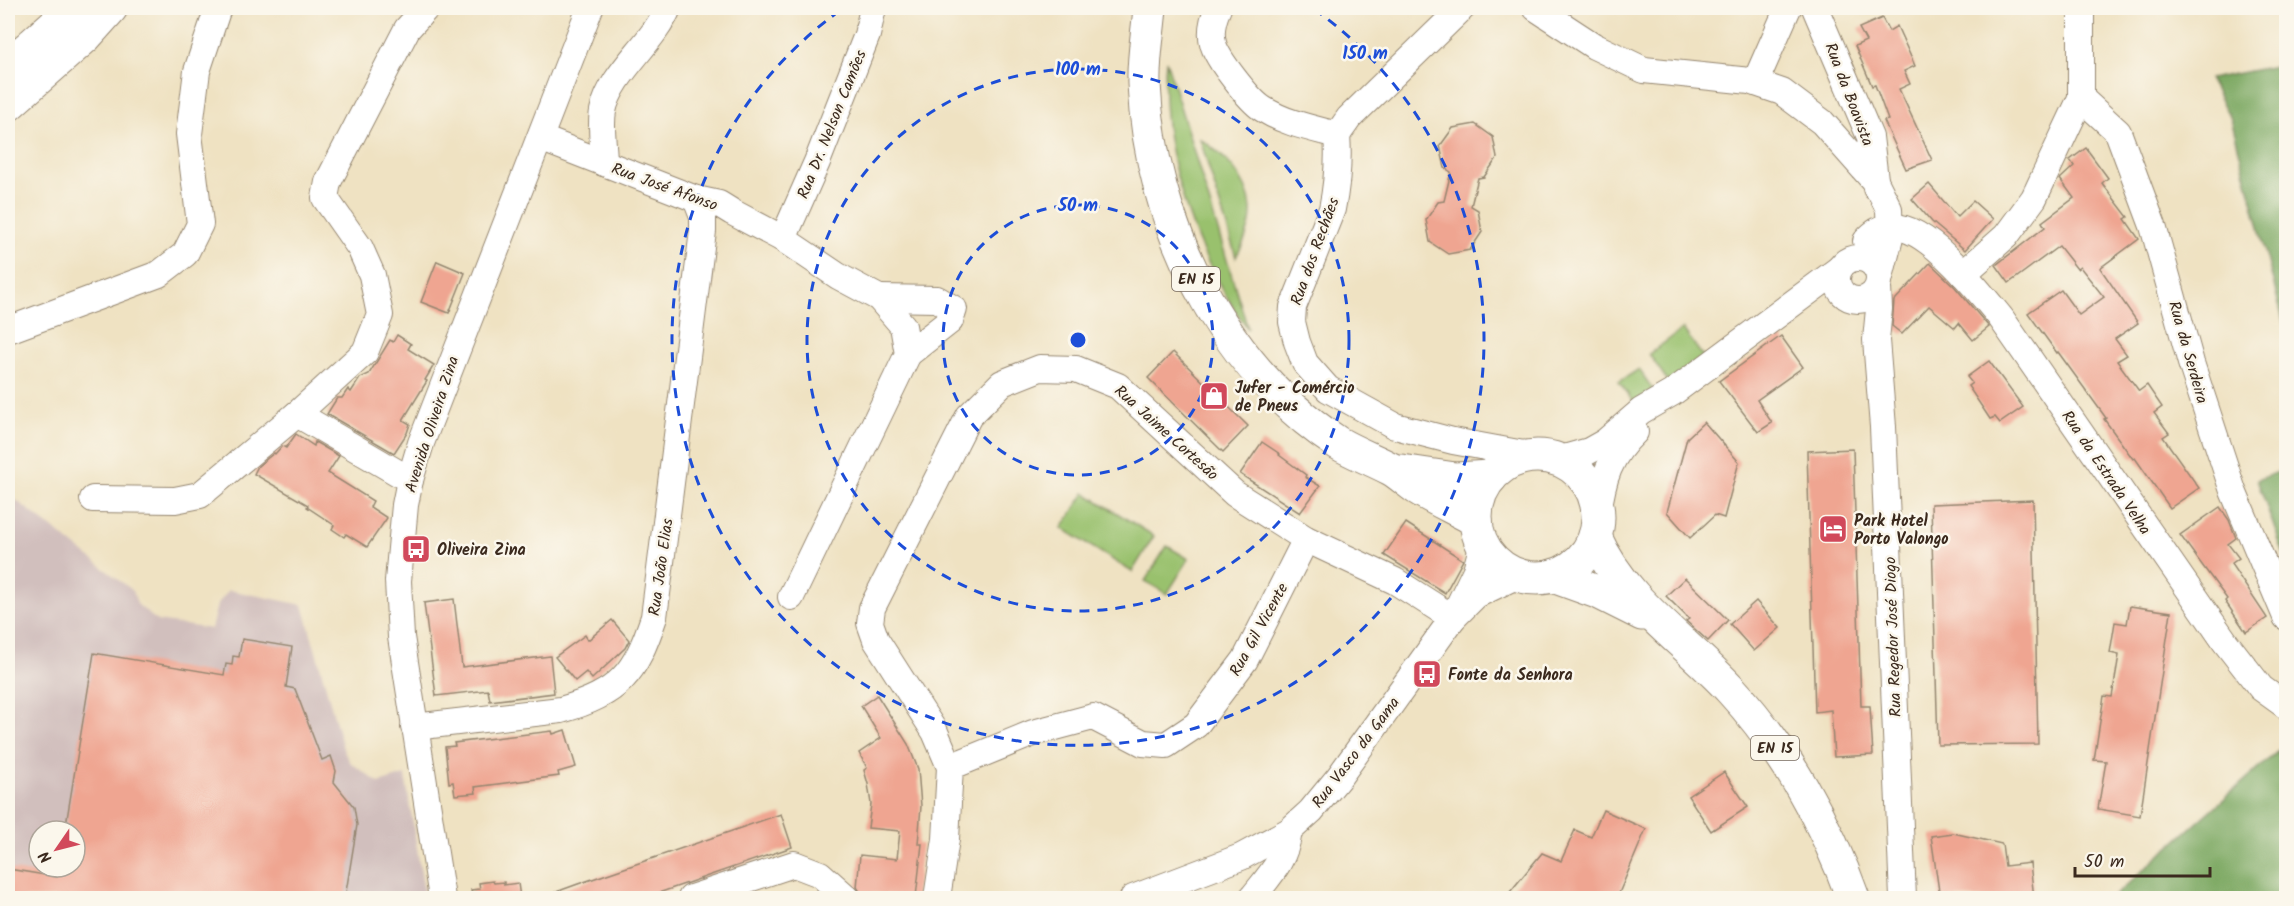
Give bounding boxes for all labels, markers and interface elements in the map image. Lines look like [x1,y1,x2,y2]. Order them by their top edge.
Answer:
street label: Rua da Boavista [1817,39,1880,150]
text: 150 m [1342,40,1388,69]
street label: Rua Dr. Nelson Camões [791,46,874,203]
text: 100 m [1055,56,1101,85]
street label: Rua José Afonso [608,157,721,218]
text: 50 m [1057,192,1098,221]
street label: Rua dos Rechães [1284,194,1347,309]
road number: EN 15 [1172,267,1220,291]
street label: Rua da Serdeira [2161,298,2214,407]
centre of rings [1068,330,1088,350]
street label: Avenida Oliveira Zina [399,353,466,496]
place label: Jufer - Comércio de Pneus [1235,376,1355,419]
street label: Rua Jaime Cortesão [1108,379,1224,487]
shop icon: Jufer - Comércio de Pneus [1198,380,1230,412]
street label: Rua da Estrada Velha [2055,405,2157,540]
place label: Park Hotel Porto Valongo [1854,509,1949,552]
hotel icon: Park Hotel Porto Valongo [1817,513,1849,545]
street label: Rua João Elias [642,517,681,618]
bus stop icon: Oliveira Zina [400,533,432,565]
place label: Oliveira Zina [437,538,526,563]
street label: Rua Regedor José Diogo [1878,556,1909,718]
street label: Rua Gil Vicente [1223,578,1295,681]
bus stop icon: Fonte da Senhora [1411,658,1443,690]
place label: Fonte da Senhora [1448,663,1573,688]
street label: Rua Vasco da Gama [1306,692,1407,814]
road number: EN 15 [1751,736,1799,760]
north arrow [27,819,87,879]
scale bar [2075,840,2210,878]
text: N [33,845,59,868]
text: 50 m [2084,848,2124,877]

